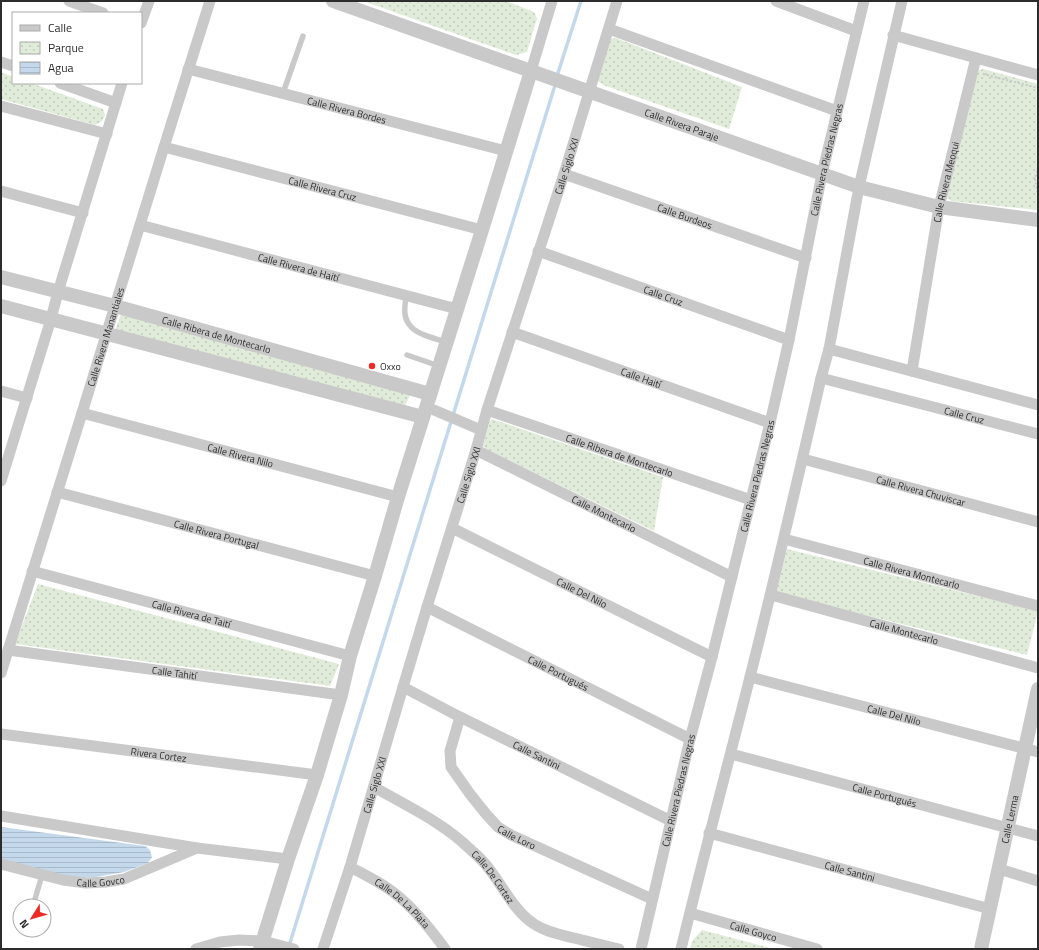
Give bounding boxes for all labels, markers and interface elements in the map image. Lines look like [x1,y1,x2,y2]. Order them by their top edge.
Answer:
legend [12,12,142,84]
text: Calle [48,18,72,37]
text: Parque [48,38,84,57]
text: Agua [48,58,74,77]
street label: Calle Rivera Bordes [306,93,388,127]
street label: Calle Rivera Piedras Negras [806,101,846,217]
street label: Calle Rivera Paraje [643,104,721,144]
street label: Calle Siglo XXI [550,136,582,196]
street label: Calle Rivera Meoqui [929,140,962,224]
street label: Calle Rivera Cruz [287,172,359,205]
street label: Calle Burdeos [655,199,715,233]
street label: Calle Rivera de Haití [256,249,342,285]
street label: Calle Cruz [641,282,686,310]
street label: Calle Rivera Manantiales [83,285,128,388]
street label: Calle Ribera de Montecarlo [160,312,273,357]
place label: Oxxo [380,359,401,374]
marker: Oxxo [367,361,377,371]
street label: Calle Haití [619,364,664,392]
street label: Calle Cruz [943,403,987,427]
street label: Calle Rivera Piedras Negras [736,418,778,534]
street label: Calle Ribera de Montecarlo [564,430,675,480]
street label: Calle Rivera Nilo [206,439,275,471]
street label: Calle Siglo XXI [452,445,484,505]
street label: Calle Rivera Chuviscar [875,471,968,510]
street label: Calle Montecarlo [569,491,639,536]
street label: Calle Rivera Portugal [172,516,261,553]
street label: Calle Rivera Montecarlo [862,553,962,593]
street label: Calle Del Nilo [554,574,610,611]
street label: Calle Rivera de Taití [150,596,233,632]
street label: Calle Montecarlo [868,615,940,648]
street label: Calle Portugués [526,651,592,695]
street label: Calle Tahití [151,662,199,683]
street label: Calle Del Nilo [866,700,923,729]
street label: Calle Rivera Piedras Negras [658,732,699,848]
street label: Calle Santini [510,737,563,773]
street label: Rivera Cortez [130,743,188,766]
street label: Calle Siglo XXI [359,755,390,815]
street label: Calle Portugués [851,779,919,811]
street label: Calle Lerma [997,794,1022,845]
street label: Calle Loro [495,821,538,853]
street label: Calle De Cortez [468,847,519,907]
street label: Calle Santini [823,857,877,885]
street label: Calle Govco [76,872,126,891]
street label: Calle De La Plata [372,874,434,931]
north arrow [12,898,52,938]
text: N [15,916,33,932]
street label: Calle Goyco [728,917,779,945]

